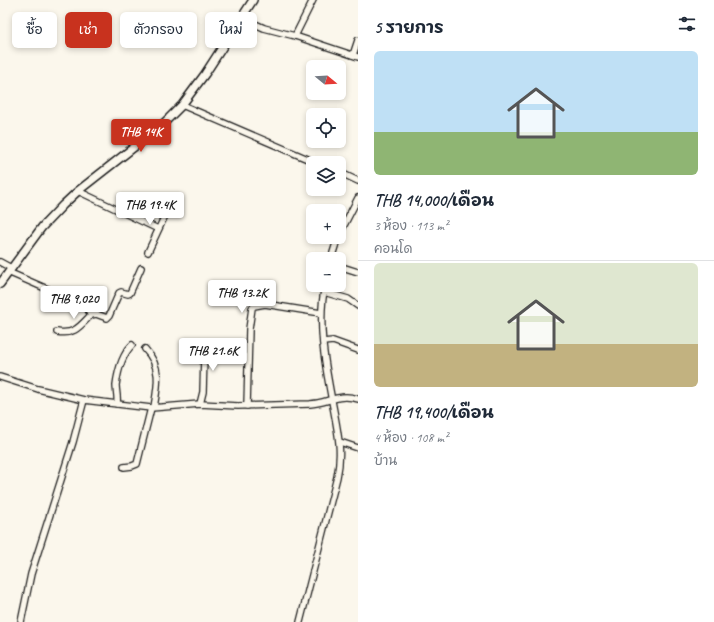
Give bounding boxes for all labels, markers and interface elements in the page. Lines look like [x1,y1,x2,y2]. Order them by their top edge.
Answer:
chip: ซื้อ [12,12,57,48]
chip: เช่า [65,12,112,48]
chip: ตัวกรอง [120,12,197,48]
chip: ใหม่ [205,12,257,48]
icon: filters [676,13,698,35]
text: 5 รายการ [374,17,444,38]
north arrow [306,60,346,100]
map controls [306,60,346,292]
icon: home [500,77,572,149]
button: locate [306,108,346,148]
pin: THB 14K [104,119,178,153]
text: THB 14K [120,124,162,140]
button: layers [306,156,346,196]
text: THB 14,000/เดือน [374,190,494,211]
pin: THB 19.4K [104,192,196,226]
text: THB 19.4K [125,197,175,213]
button: + [306,204,346,244]
text: 3 ห้อง · 113 m² [374,218,448,234]
text: คอนโด [374,241,412,257]
button: − [306,252,346,292]
pin: THB 13.2K [196,280,288,314]
text: THB 13.2K [217,285,267,301]
pin: THB 9,020 [28,286,120,320]
icon: home [500,289,572,361]
text: THB 9,020 [49,291,99,307]
pin: THB 21.6K [167,338,259,372]
text: THB 21.6K [188,343,238,359]
text: THB 19,400/เดือน [374,402,494,423]
text: 4 ห้อง · 108 m² [374,430,448,446]
text: บ้าน [374,453,397,469]

